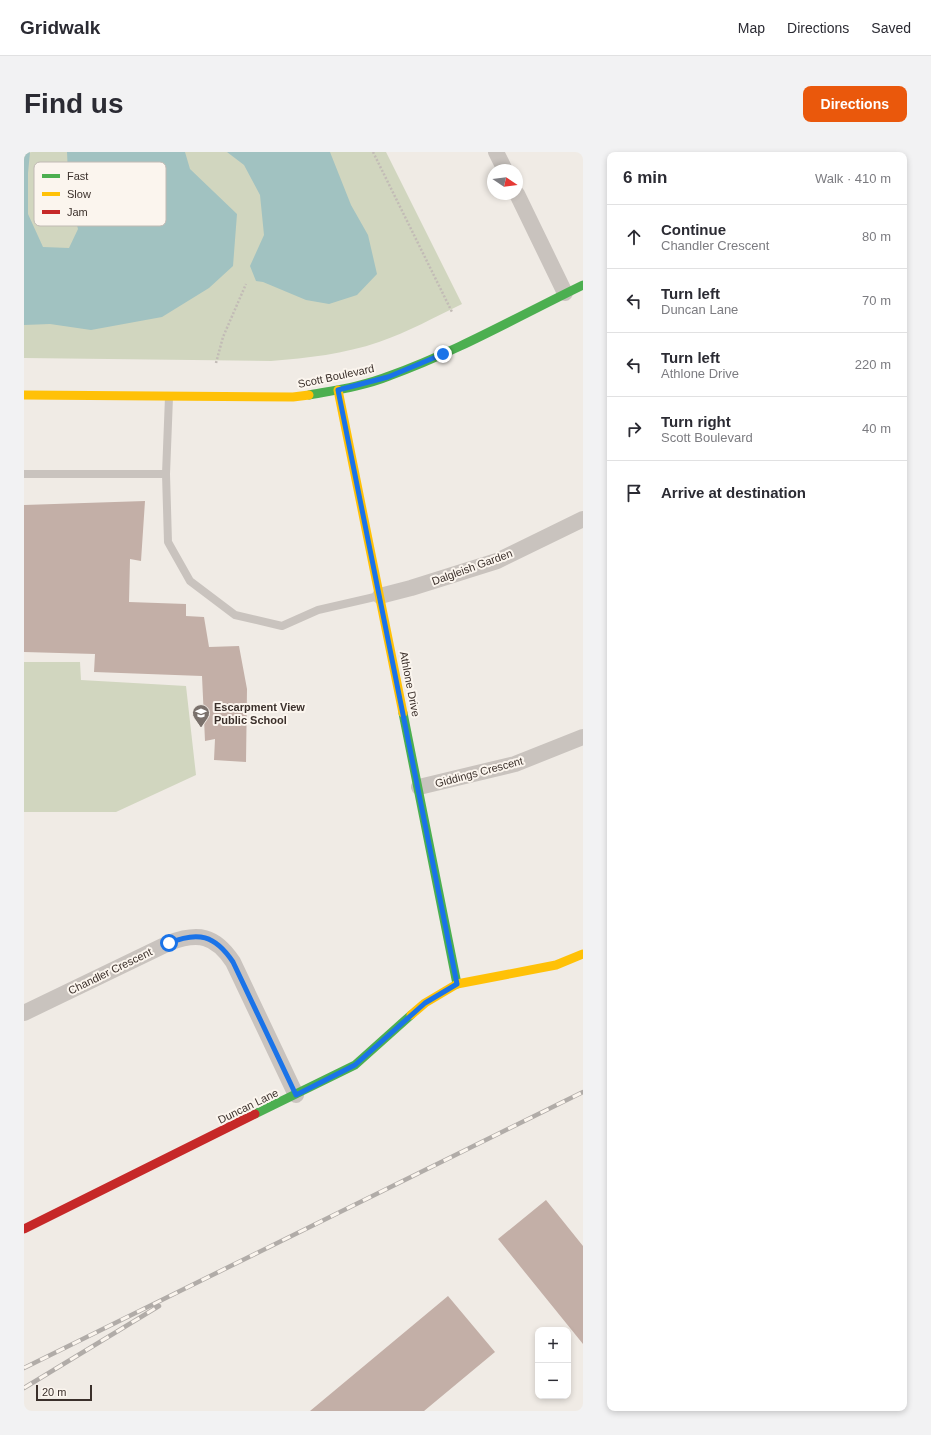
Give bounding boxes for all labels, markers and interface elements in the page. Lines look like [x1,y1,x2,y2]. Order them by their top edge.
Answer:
text: Gridwalk [20,17,100,38]
text: Map [738,20,765,36]
text: Directions [787,20,849,36]
text: Saved [871,20,911,36]
button: Directions [803,86,907,122]
text: Find us [24,88,124,119]
legend [34,162,166,226]
north arrow [487,164,523,200]
text: 6 min [623,168,667,187]
text: Fast [67,170,88,182]
text: Walk · 410 m [815,171,891,186]
text: Slow [67,188,91,200]
text: Jam [67,206,88,218]
text: Continue [661,221,726,238]
icon: ahead [623,226,645,248]
text: 80 m [862,229,891,244]
text: Chandler Crescent [661,238,769,253]
text: Turn left [661,285,720,302]
icon: left [623,290,645,312]
text: 70 m [862,293,891,308]
text: Duncan Lane [661,302,738,317]
route end [434,345,452,363]
text: Turn left [661,349,720,366]
icon: left [623,354,645,376]
text: 220 m [855,357,891,372]
street label: Scott Boulevard [297,362,375,390]
text: Athlone Drive [661,366,739,381]
text: Turn right [661,413,731,430]
icon: right [623,418,645,440]
text: 40 m [862,421,891,436]
text: Scott Boulevard [661,430,753,445]
icon: arrive [623,482,645,504]
text: Arrive at destination [661,484,806,501]
street label: Dalgleish Garden [430,547,514,587]
street label: Athlone Drive [398,650,422,718]
place label: Escarpment View Public School [214,701,305,726]
school or university icon: Escarpment View Public School [191,703,211,728]
street label: Giddings Crescent [434,754,524,790]
route start [160,934,178,952]
street label: Chandler Crescent [66,946,154,996]
street label: Duncan Lane [216,1086,280,1126]
map controls [535,1327,571,1399]
button: + [535,1327,571,1363]
button: − [535,1363,571,1399]
scale bar [36,1383,92,1402]
text: 20 m [42,1386,66,1398]

